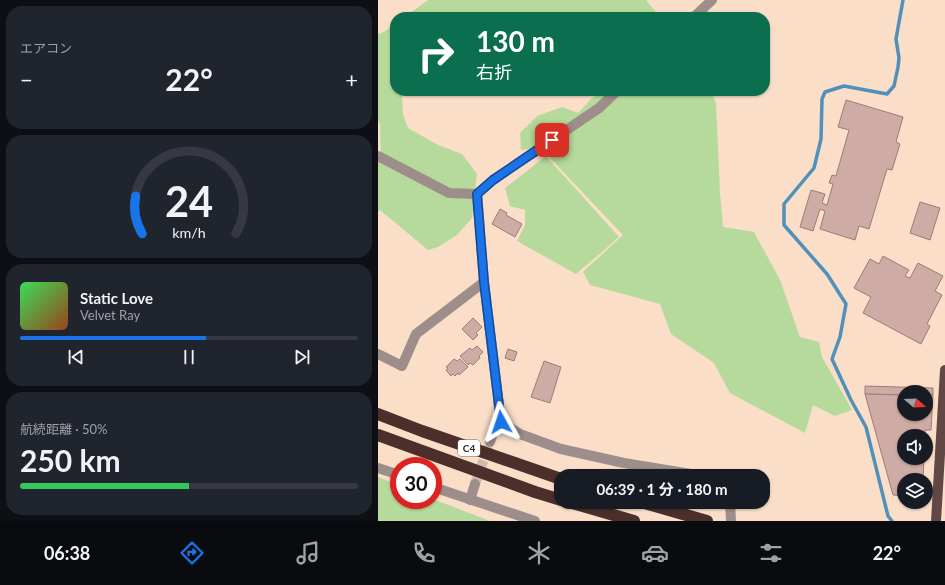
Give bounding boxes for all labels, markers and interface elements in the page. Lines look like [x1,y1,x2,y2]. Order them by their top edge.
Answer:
text: 130 m [476,24,555,58]
icon: right [410,28,462,80]
text: エアコン [20,40,72,56]
text: 22° [165,61,213,97]
text: 右折 [476,61,512,83]
text: − [20,66,33,93]
text: + [345,66,358,93]
pin [535,123,569,157]
icon: arrive [541,129,563,151]
text: 24 [165,176,213,226]
text: km/h [172,224,206,241]
text: Static Love [80,289,153,307]
text: Velvet Ray [80,307,140,323]
icon: previous [65,346,87,368]
icon: pause [178,346,200,368]
icon: next [291,346,313,368]
north arrow [897,385,933,421]
map controls [897,385,933,509]
position arrow [480,401,522,443]
text: 航続距離 · 50% [20,421,108,437]
button: sound [897,429,933,465]
road number: C4 [458,440,480,456]
text: 250 km [20,442,121,478]
speed limit sign: 30 [390,457,442,509]
button: layers [897,473,933,509]
text: 06:39 · 1 分 · 180 m [596,480,728,498]
icon: directions [178,539,206,567]
icon: music [294,539,322,567]
icon: phone [410,539,438,567]
icon: climate [525,539,553,567]
icon: car [641,539,669,567]
icon: filters [757,539,785,567]
text: 06:38 [44,542,90,564]
text: 22° [873,542,901,564]

